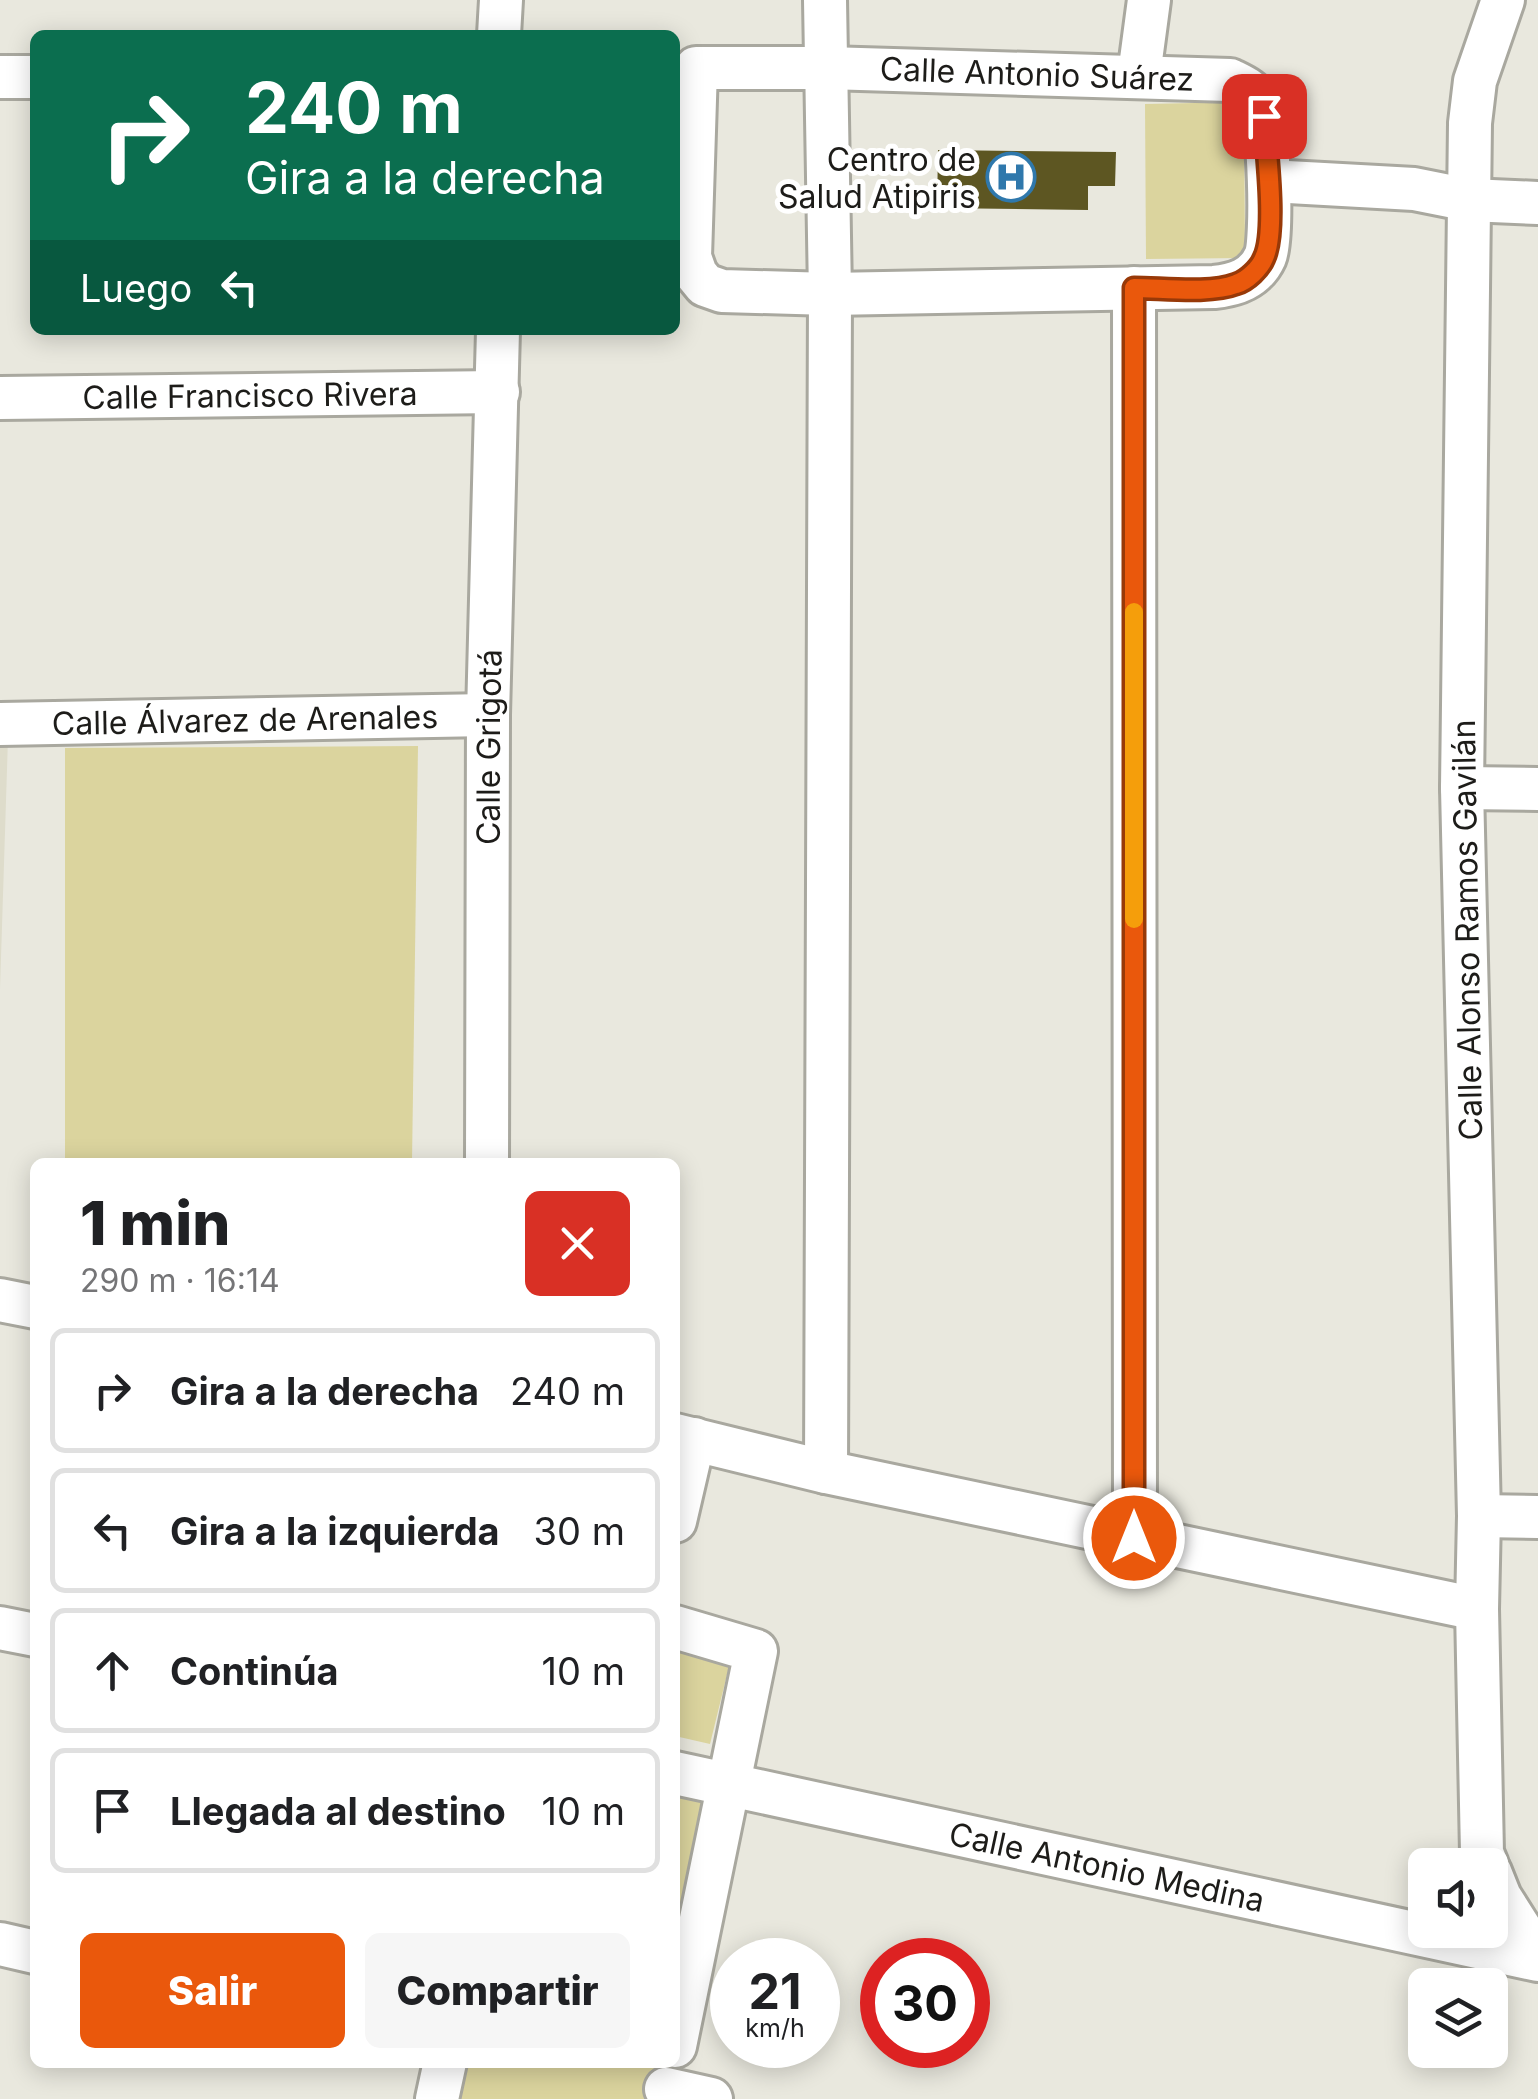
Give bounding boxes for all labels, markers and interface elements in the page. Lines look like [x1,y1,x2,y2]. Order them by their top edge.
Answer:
street label: Calle Antonio Suárez [879,49,1195,99]
text: 240 m [245,65,463,150]
icon: right [80,70,210,200]
pin [1222,74,1307,159]
icon: arrive [1237,89,1292,144]
place label: Centro de Salud Atipiris [778,140,976,216]
text: Gira a la derecha [245,150,605,205]
hospital icon: Centro de Salud Atipiris [985,151,1037,203]
icon: left [212,260,267,315]
text: Luego [80,265,192,311]
street label: Calle Francisco Rivera [82,373,418,417]
street label: Calle Grigotá [468,648,509,845]
street label: Calle Álvarez de Arenales [51,696,438,743]
street label: Calle Alonso Ramos Gavilán [1444,719,1490,1141]
text: 1 min [80,1187,230,1259]
button: close [525,1191,630,1296]
text: 290 m · 16:14 [80,1261,280,1300]
icon: right [85,1363,140,1418]
text: Gira a la derecha [170,1368,479,1414]
text: 240 m [510,1368,625,1414]
position arrow [1082,1486,1186,1590]
icon: left [85,1503,140,1558]
text: Gira a la izquierda [170,1508,500,1554]
text: 30 m [534,1508,625,1554]
icon: ahead [85,1643,140,1698]
text: Continúa [170,1648,339,1694]
text: 10 m [542,1648,625,1694]
icon: arrive [85,1783,140,1838]
text: Llegada al destino [170,1788,506,1834]
text: 10 m [542,1788,625,1834]
street label: Calle Antonio Medina [946,1814,1268,1920]
map controls [1408,1848,1508,2068]
button: sound [1408,1848,1508,1948]
button: Salir [80,1933,345,2048]
button: Compartir [365,1933,630,2048]
speed limit sign: 30 [860,1938,990,2068]
text: 21 [748,1961,802,2021]
button: layers [1408,1968,1508,2068]
text: km/h [745,2013,805,2043]

